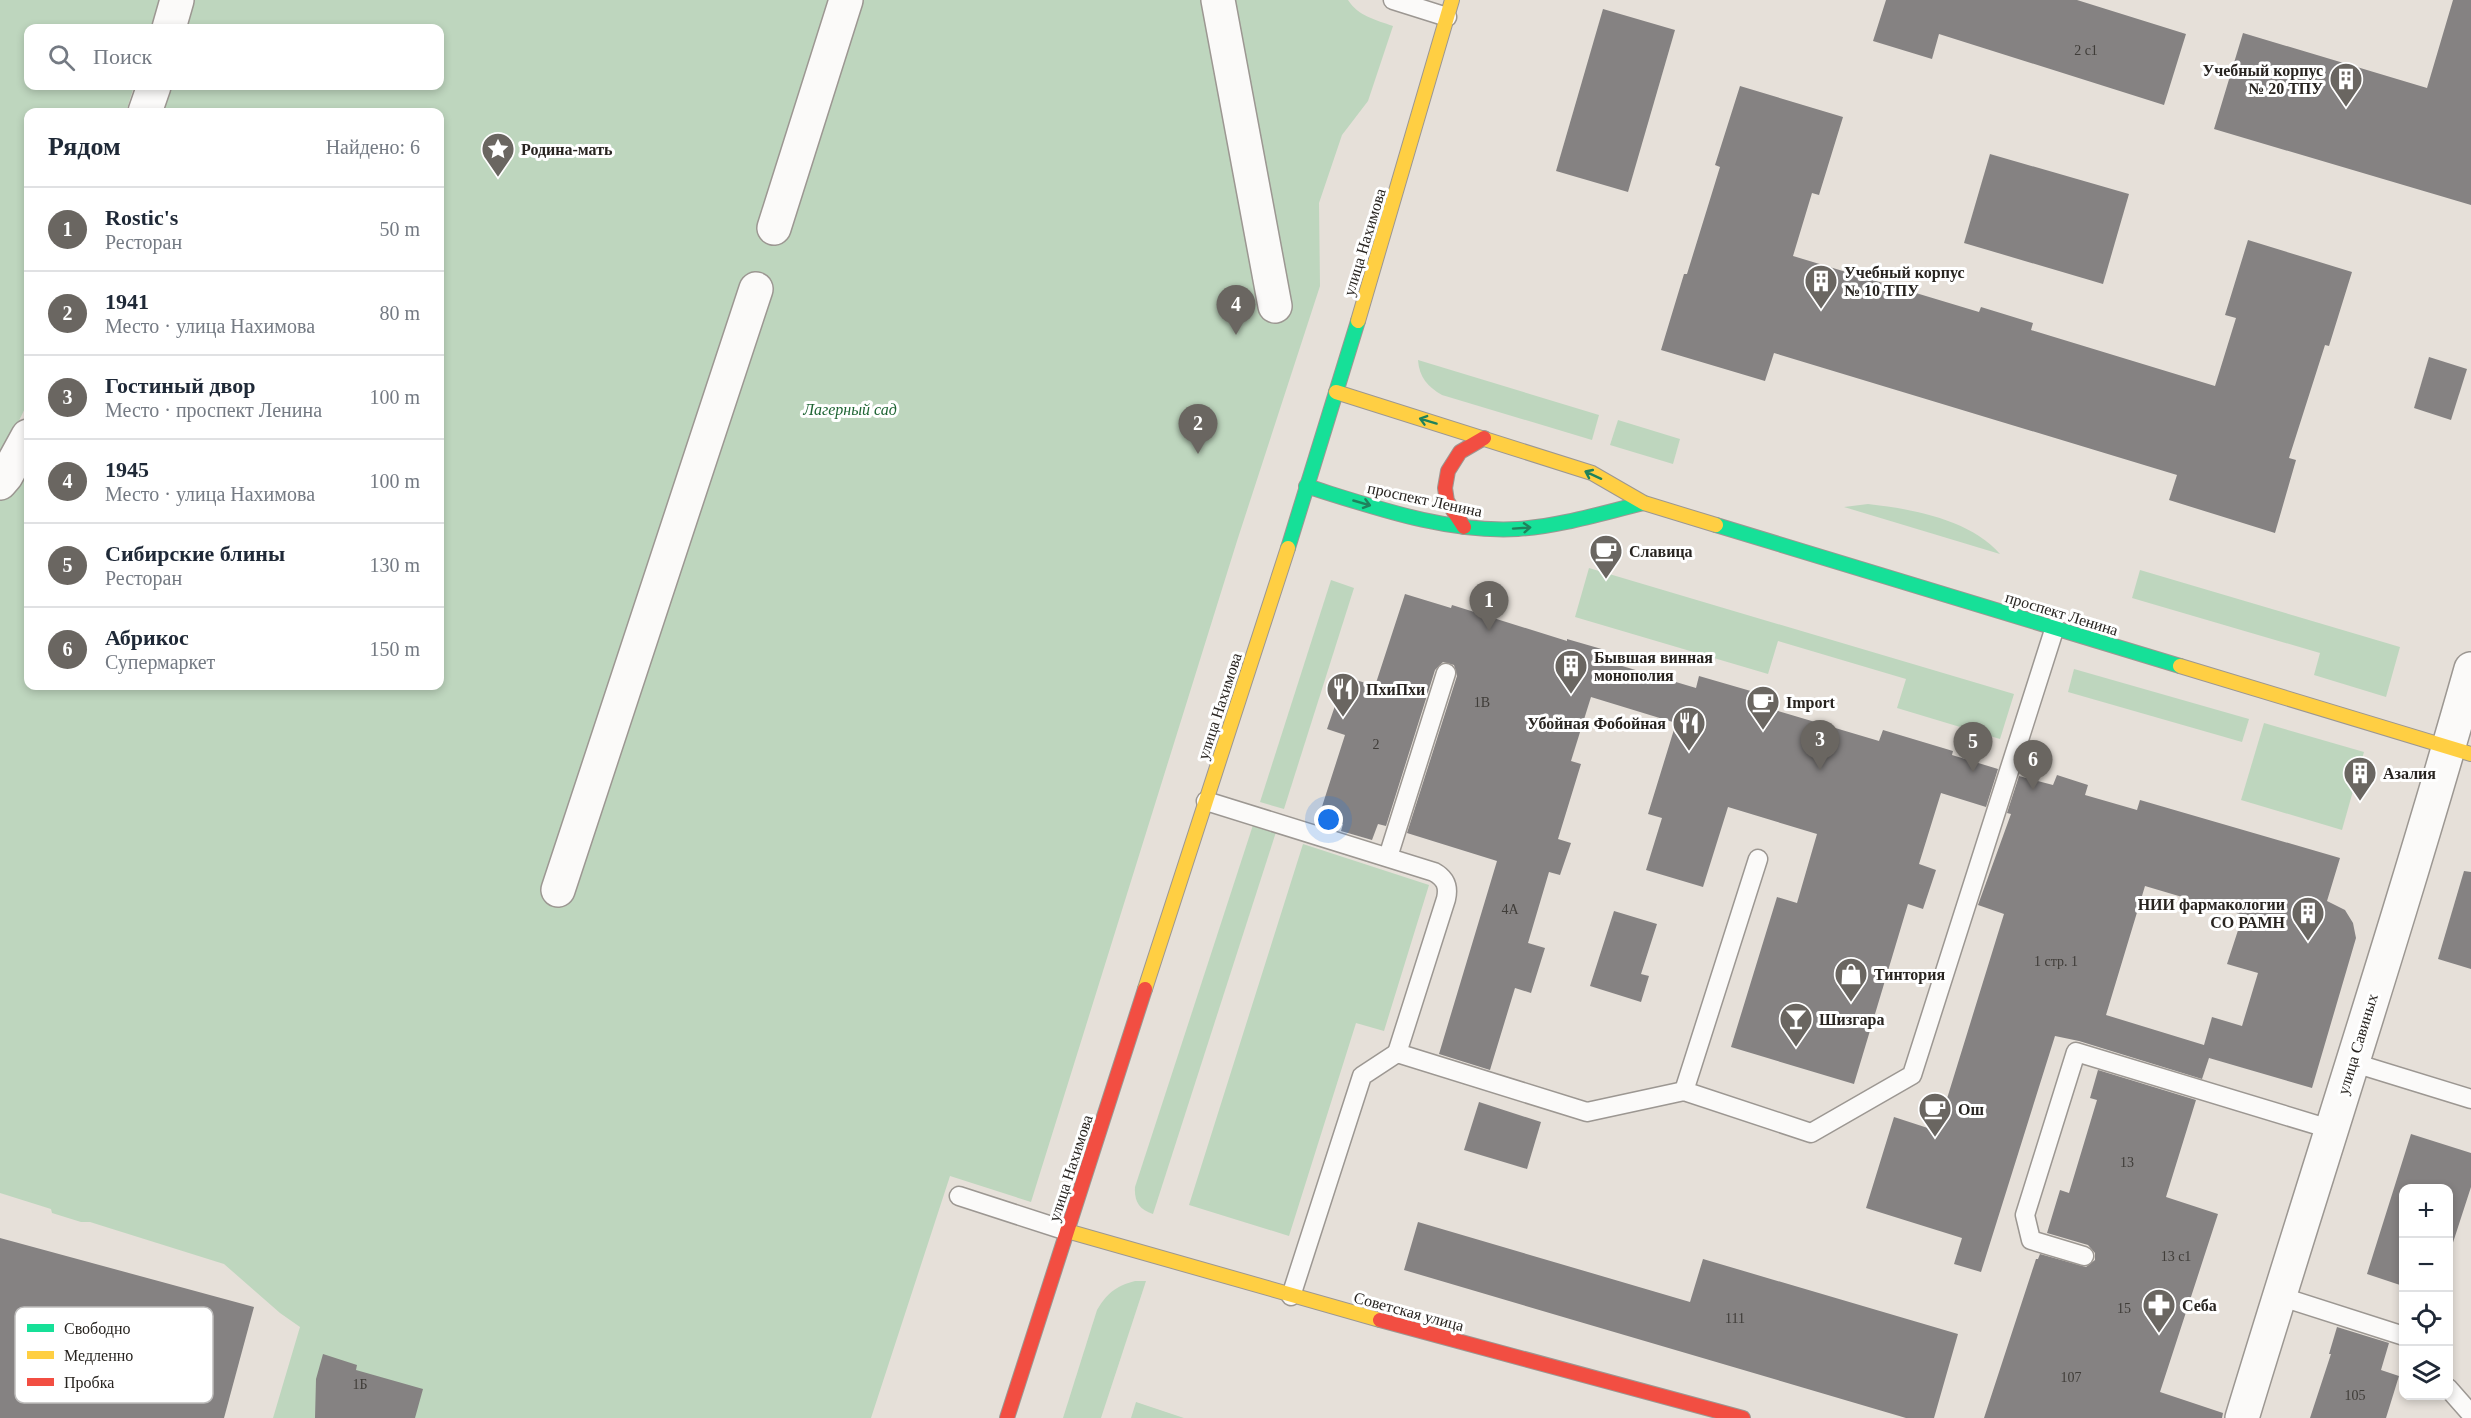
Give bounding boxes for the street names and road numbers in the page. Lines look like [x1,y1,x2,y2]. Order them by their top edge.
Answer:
street label: улица Нахимова [1340,186,1390,298]
street label: проспект Ленина [1366,479,1484,521]
street label: проспект Ленина [2003,588,2120,640]
street label: улица Нахимова [1194,651,1246,762]
street label: улица Савиных [2334,992,2382,1097]
street label: улица Нахимова [1045,1113,1097,1224]
street label: Советская улица [1352,1289,1466,1335]

